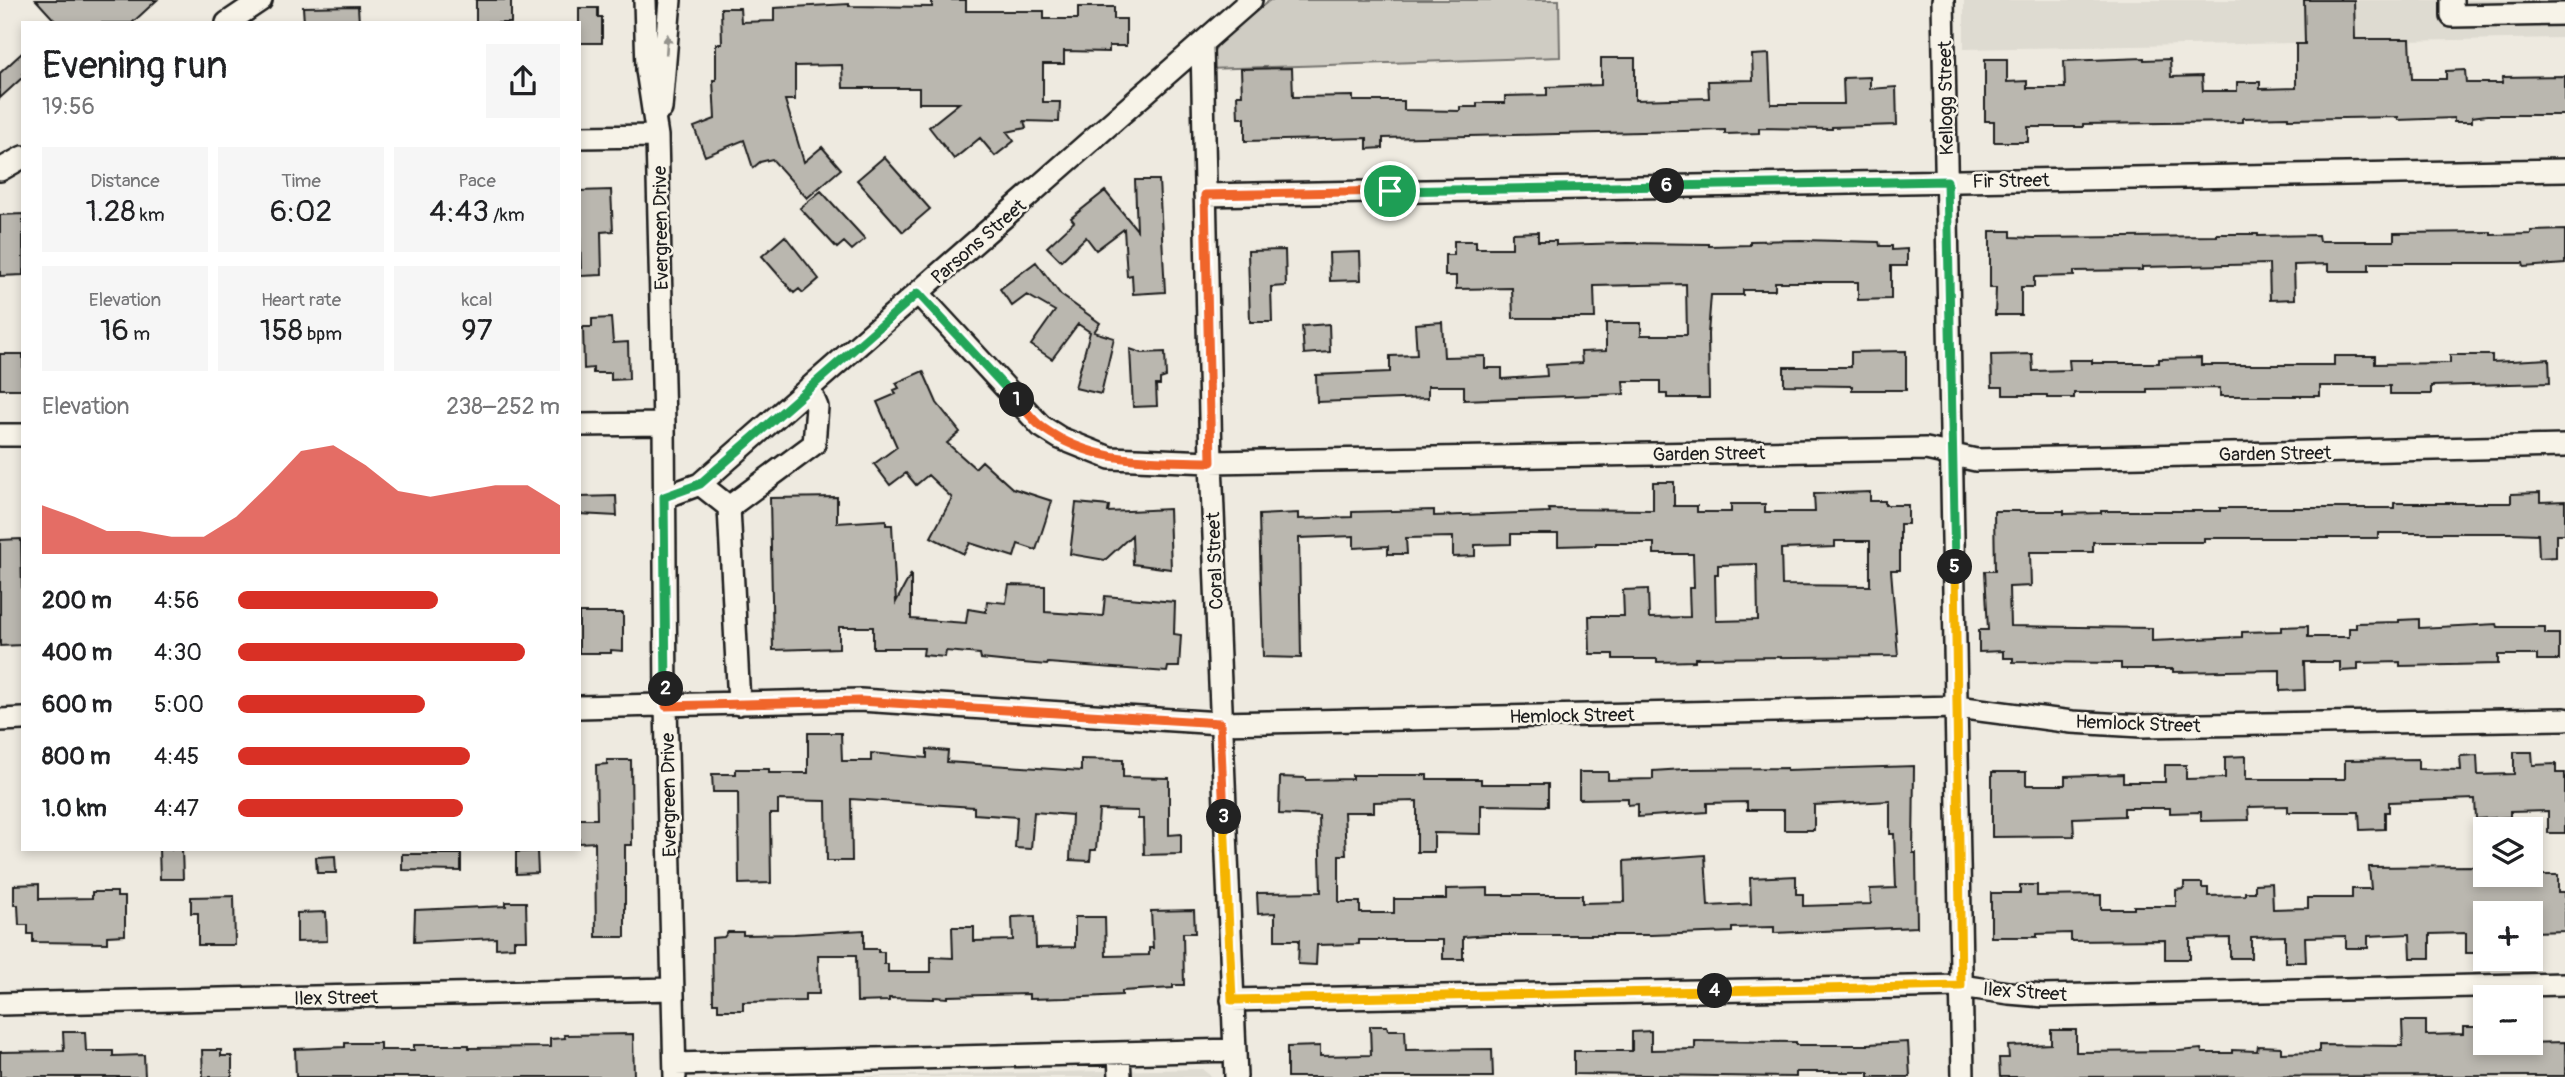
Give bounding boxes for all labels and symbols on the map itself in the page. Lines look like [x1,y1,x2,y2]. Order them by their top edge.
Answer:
one-way arrow [662,32,673,54]
street label: Kellogg Street [1933,40,1959,156]
pin [1360,161,1420,221]
street label: Evergreen Drive [648,165,674,290]
pin: 6 [1650,168,1684,204]
street label: Fir Street [1972,168,2050,194]
street label: Parsons Street [926,194,1031,290]
pin: 1 [1000,382,1034,418]
street label: Garden Street [1652,441,1766,467]
street label: Garden Street [2218,441,2332,467]
street label: Coral Street [1201,511,1229,610]
pin: 5 [1938,550,1972,584]
pin: 2 [648,672,684,706]
street label: Hemlock Street [1509,703,1635,729]
street label: Hemlock Street [2075,710,2201,738]
street label: Evergreen Drive [656,732,682,857]
pin: 3 [1206,800,1242,834]
pin: 4 [1698,974,1732,1009]
street label: Ilex Street [1982,977,2068,1007]
street label: Ilex Street [294,985,379,1011]

